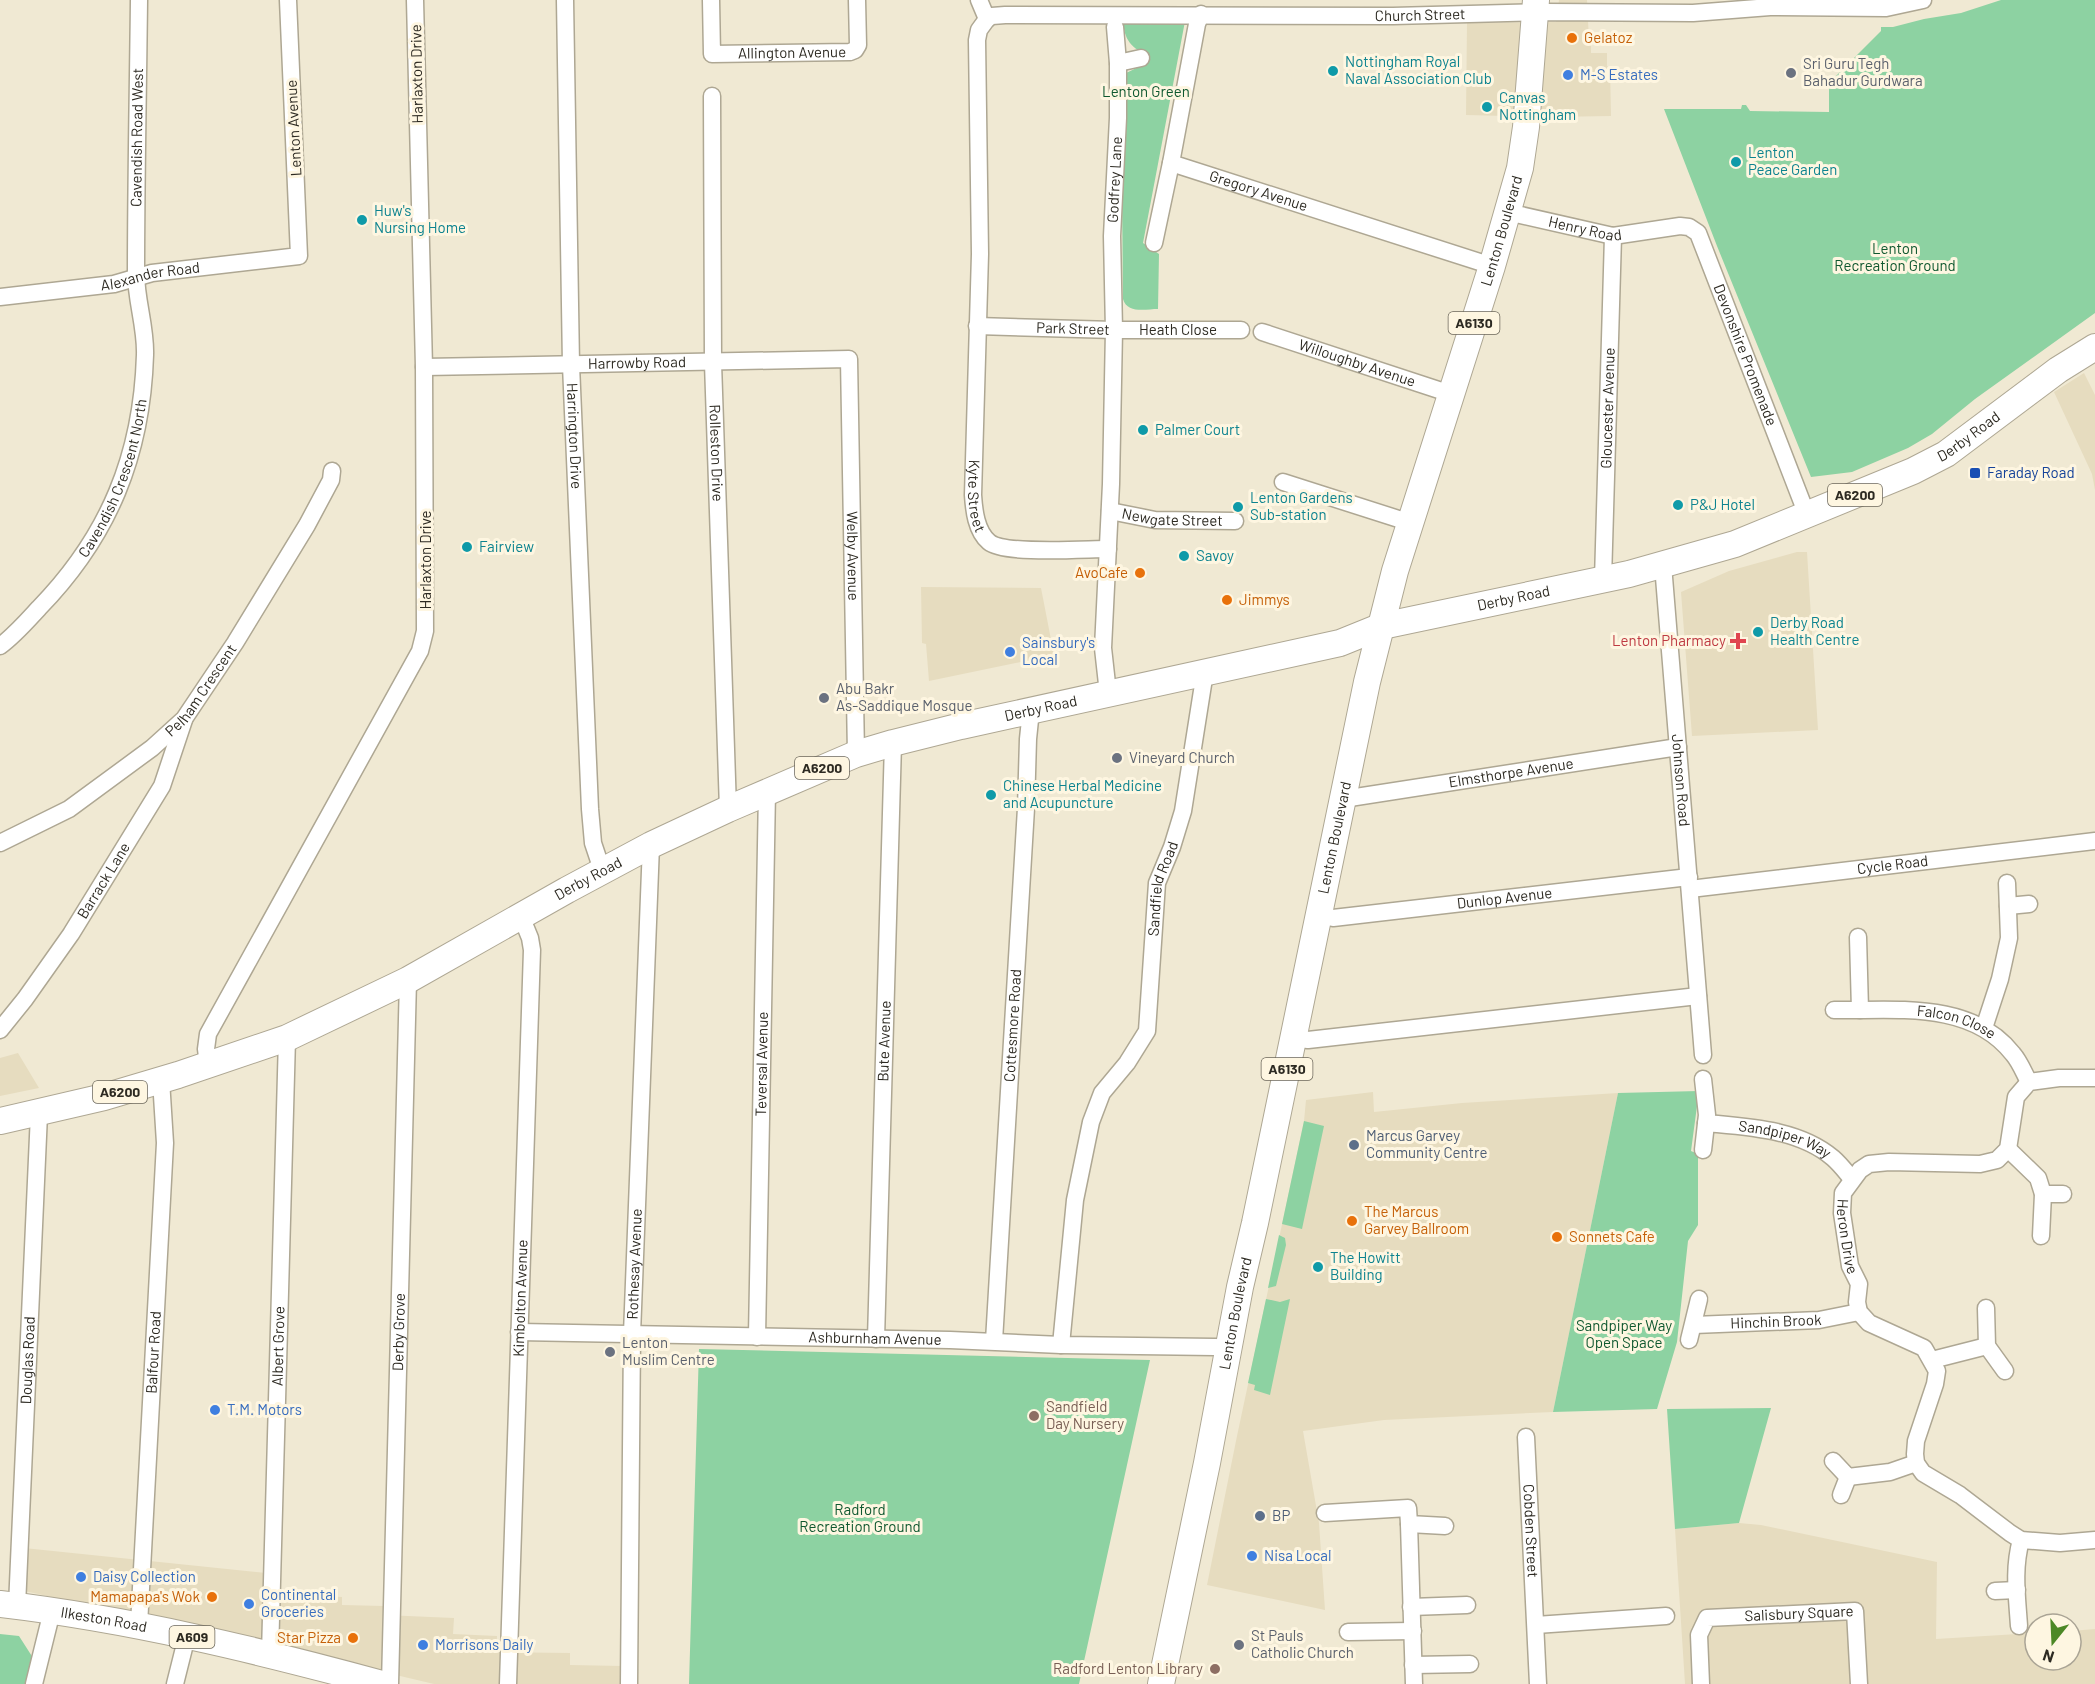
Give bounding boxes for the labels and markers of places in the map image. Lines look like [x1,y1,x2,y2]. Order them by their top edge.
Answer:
place label: Gelatoz [1584,28,1633,46]
marker: Gelatoz [1565,31,1579,45]
place label: Nottingham Royal Naval Association Club [1345,52,1492,87]
place label: Sri Guru Tegh Bahadur Gurdwara [1803,54,1923,89]
marker: Nottingham Royal Naval Association Club [1326,64,1340,78]
place label: M-S Estates [1580,65,1658,83]
marker: Sri Guru Tegh Bahadur Gurdwara [1784,66,1798,80]
marker: M-S Estates [1561,68,1575,82]
place label: Canvas Nottingham [1499,88,1576,123]
marker: Canvas Nottingham [1480,100,1494,114]
place label: Lenton Peace Garden [1748,143,1837,178]
marker: Lenton Peace Garden [1729,155,1743,169]
place label: Huw's Nursing Home [374,201,466,236]
marker: Huw's Nursing Home [355,213,369,227]
place label: Palmer Court [1155,420,1240,438]
marker: Palmer Court [1136,423,1150,437]
place label: Faraday Road [1987,463,2075,481]
marker: Faraday Road [1968,466,1982,480]
place label: Lenton Gardens Sub-station [1250,488,1353,523]
place label: P&J Hotel [1690,495,1755,513]
marker: P&J Hotel [1671,498,1685,512]
marker: Lenton Gardens Sub-station [1231,500,1245,514]
place label: Fairview [479,537,534,555]
marker: Fairview [460,540,474,554]
place label: Savoy [1196,546,1234,564]
marker: Savoy [1177,549,1191,563]
place label: AvoCafe [1075,563,1128,581]
marker: AvoCafe [1133,566,1147,580]
place label: Jimmys [1239,590,1290,608]
marker: Jimmys [1220,593,1234,607]
place label: Derby Road Health Centre [1770,613,1859,648]
marker: Derby Road Health Centre [1751,625,1765,639]
place label: Lenton Pharmacy [1612,631,1726,649]
place label: Sainsbury's Local [1022,633,1095,668]
marker: Lenton Pharmacy [1731,634,1745,648]
marker: Sainsbury's Local [1003,645,1017,659]
place label: Abu Bakr As-Saddique Mosque [836,679,973,714]
marker: Abu Bakr As-Saddique Mosque [817,691,831,705]
place label: Vineyard Church [1129,748,1235,766]
marker: Vineyard Church [1110,751,1124,765]
place label: Chinese Herbal Medicine and Acupuncture [1003,776,1162,811]
marker: Chinese Herbal Medicine and Acupuncture [984,788,998,802]
place label: Marcus Garvey Community Centre [1366,1126,1487,1161]
marker: Marcus Garvey Community Centre [1347,1138,1361,1152]
place label: The Marcus Garvey Ballroom [1364,1202,1469,1237]
marker: The Marcus Garvey Ballroom [1345,1214,1359,1228]
place label: Sonnets Cafe [1569,1227,1655,1245]
marker: Sonnets Cafe [1550,1230,1564,1244]
place label: The Howitt Building [1330,1248,1401,1283]
marker: The Howitt Building [1311,1260,1325,1274]
place label: Lenton Muslim Centre [622,1333,715,1368]
marker: Lenton Muslim Centre [603,1345,617,1359]
place label: Sandfield Day Nursery [1046,1397,1124,1432]
place label: T.M. Motors [227,1400,302,1418]
marker: T.M. Motors [208,1403,222,1417]
marker: Sandfield Day Nursery [1027,1409,1041,1423]
place label: BP [1272,1506,1290,1524]
marker: BP [1253,1509,1267,1523]
place label: Nisa Local [1264,1546,1331,1564]
marker: Nisa Local [1245,1549,1259,1563]
place label: Daisy Collection [93,1567,196,1585]
marker: Daisy Collection [74,1570,88,1584]
place label: Continental Groceries [261,1585,336,1620]
place label: Mamapapa's Wok [90,1587,200,1605]
marker: Mamapapa's Wok [205,1590,219,1604]
marker: Continental Groceries [242,1597,256,1611]
place label: St Pauls Catholic Church [1251,1626,1354,1661]
place label: Star Pizza [277,1628,341,1646]
marker: Star Pizza [346,1631,360,1645]
place label: Morrisons Daily [435,1635,533,1653]
marker: Morrisons Daily [416,1638,430,1652]
marker: St Pauls Catholic Church [1232,1638,1246,1652]
place label: Radford Lenton Library [1053,1659,1203,1677]
marker: Radford Lenton Library [1208,1662,1222,1676]

